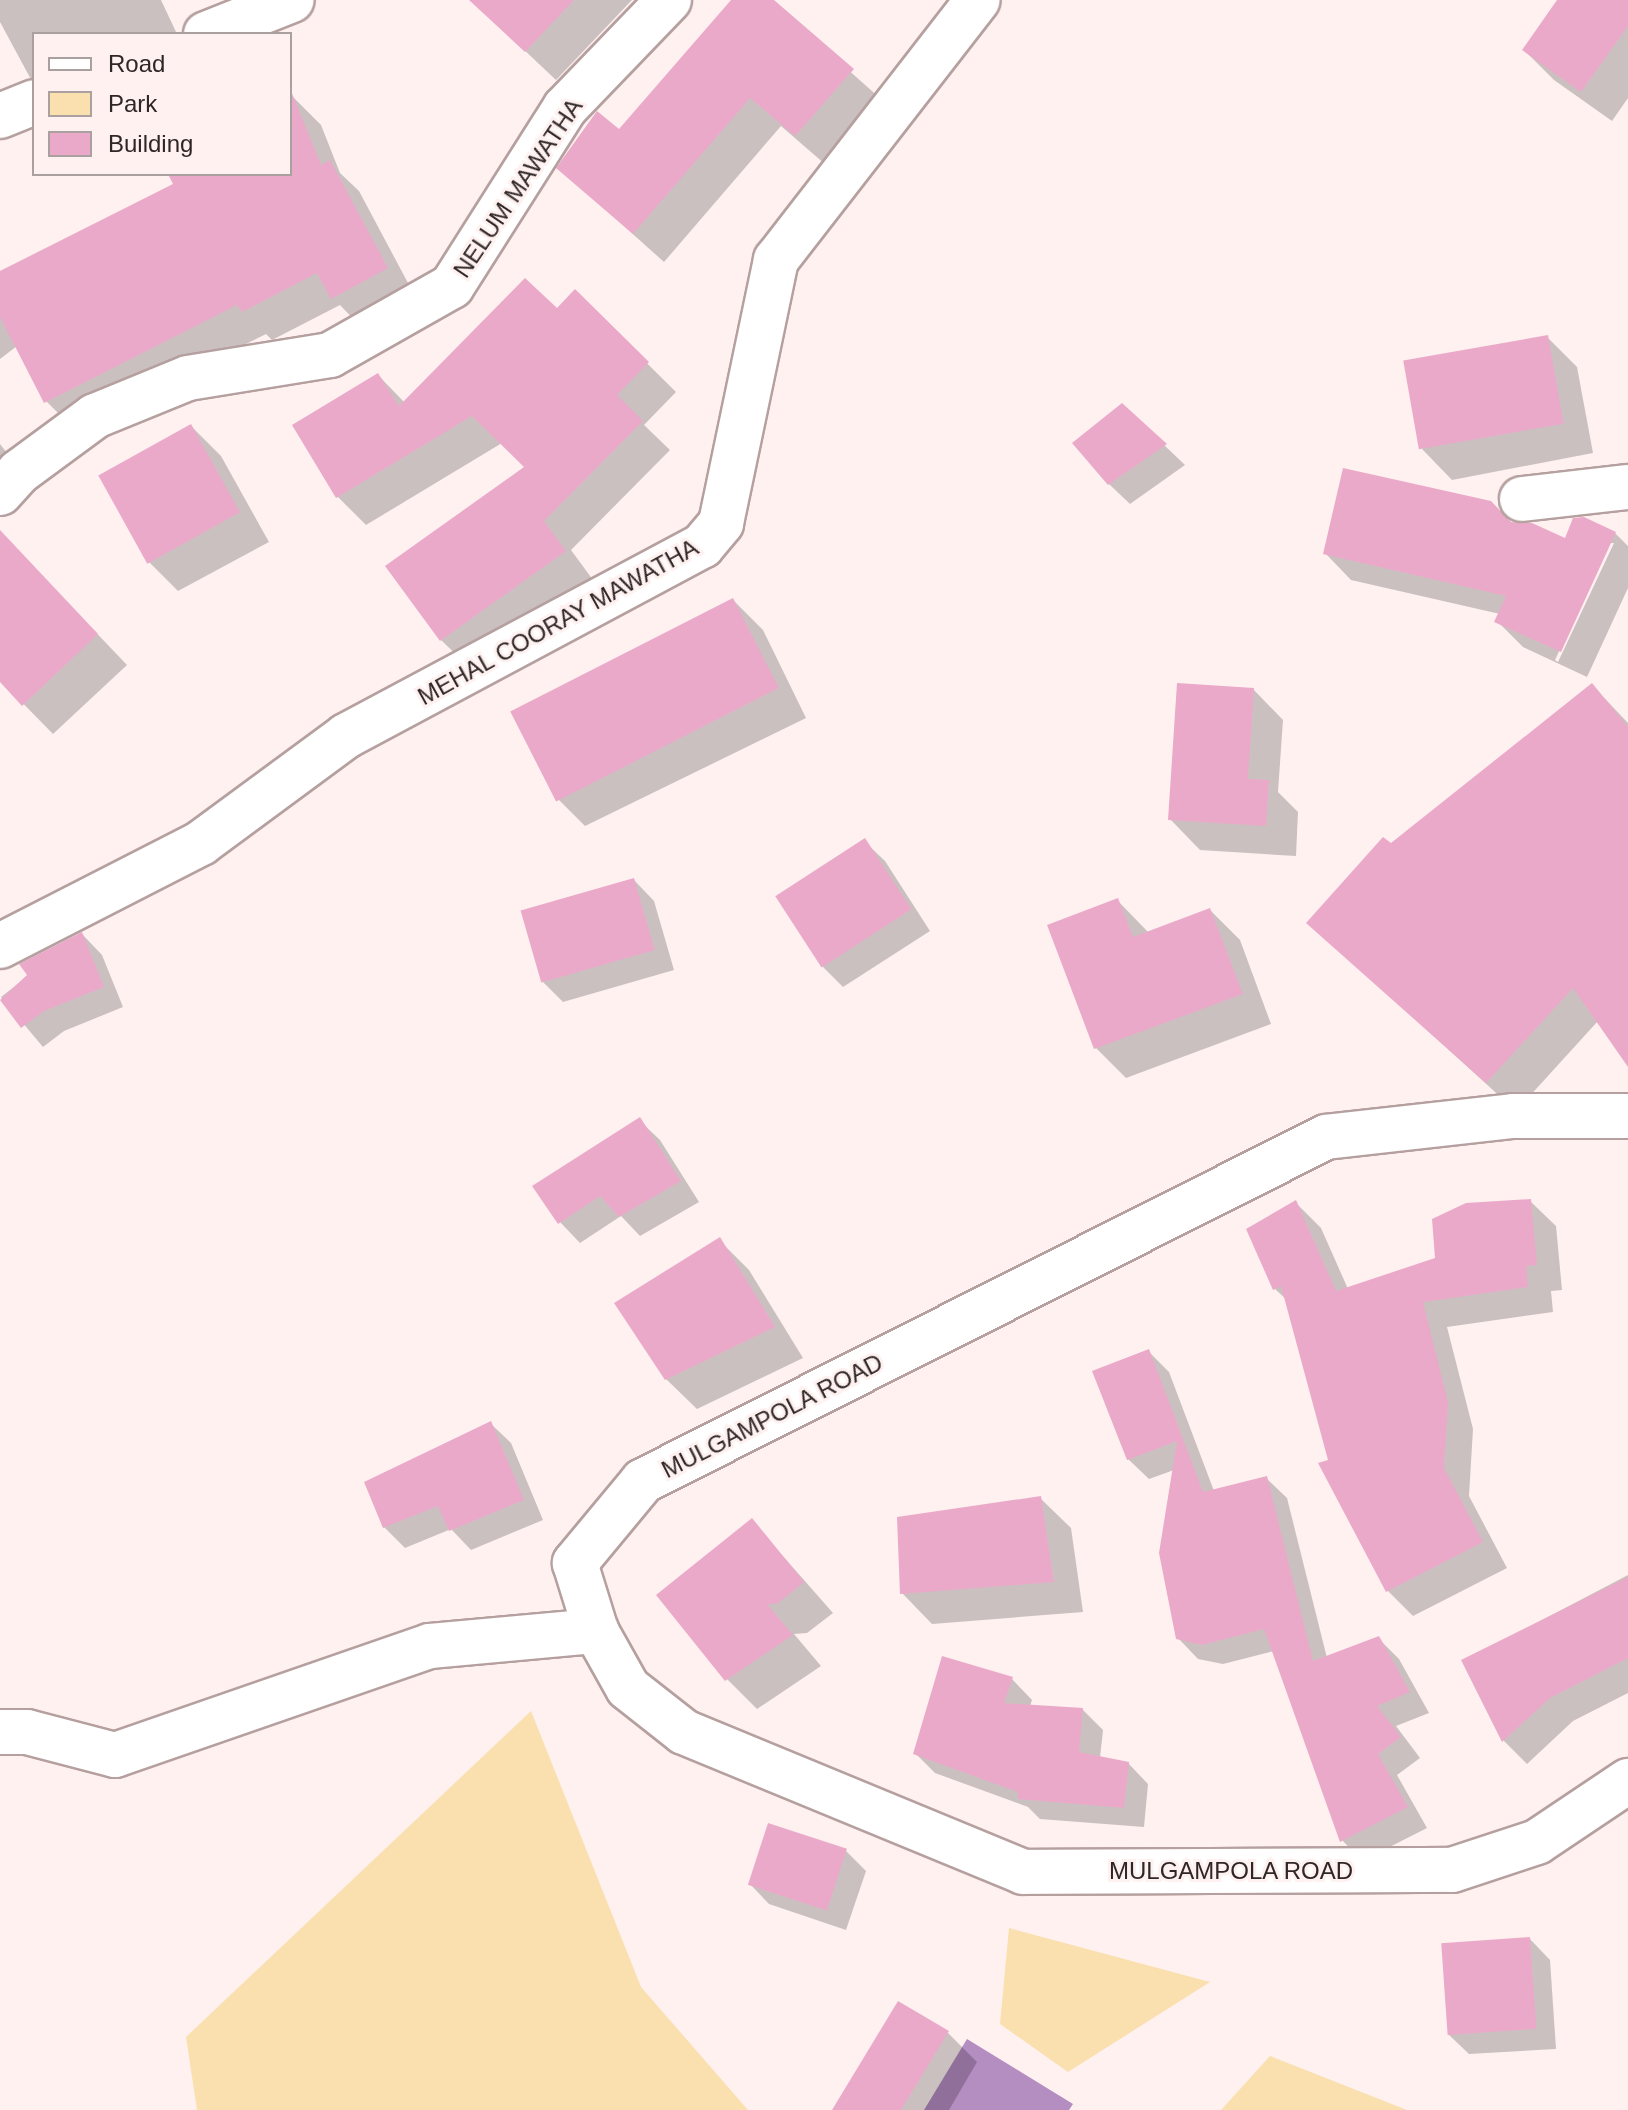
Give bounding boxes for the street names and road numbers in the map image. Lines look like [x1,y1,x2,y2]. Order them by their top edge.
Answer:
street label: NELUM MAWATHA [447,93,589,283]
street label: MEHAL COORAY MAWATHA [412,532,704,712]
street label: MULGAMPOLA ROAD [656,1347,888,1485]
street label: MULGAMPOLA ROAD [1108,1857,1354,1885]

